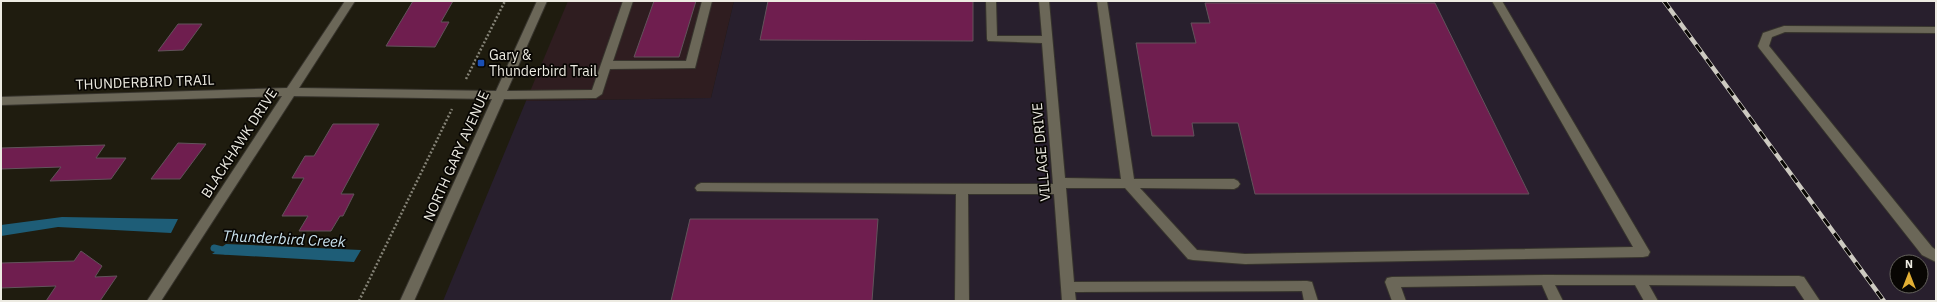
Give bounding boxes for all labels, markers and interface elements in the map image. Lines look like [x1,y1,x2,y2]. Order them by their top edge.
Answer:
place label: Gary & Thunderbird Trail [489,46,597,80]
marker: Gary & Thunderbird Trail [476,58,486,68]
street label: THUNDERBIRD TRAIL [75,71,215,93]
street label: BLACKHAWK DRIVE [197,85,281,201]
street label: NORTH GARY AVENUE [419,88,493,224]
street label: VILLAGE DRIVE [1028,102,1054,202]
water label: Thunderbird Creek [222,226,346,251]
north arrow [1889,254,1929,294]
text: N [1905,257,1913,271]

